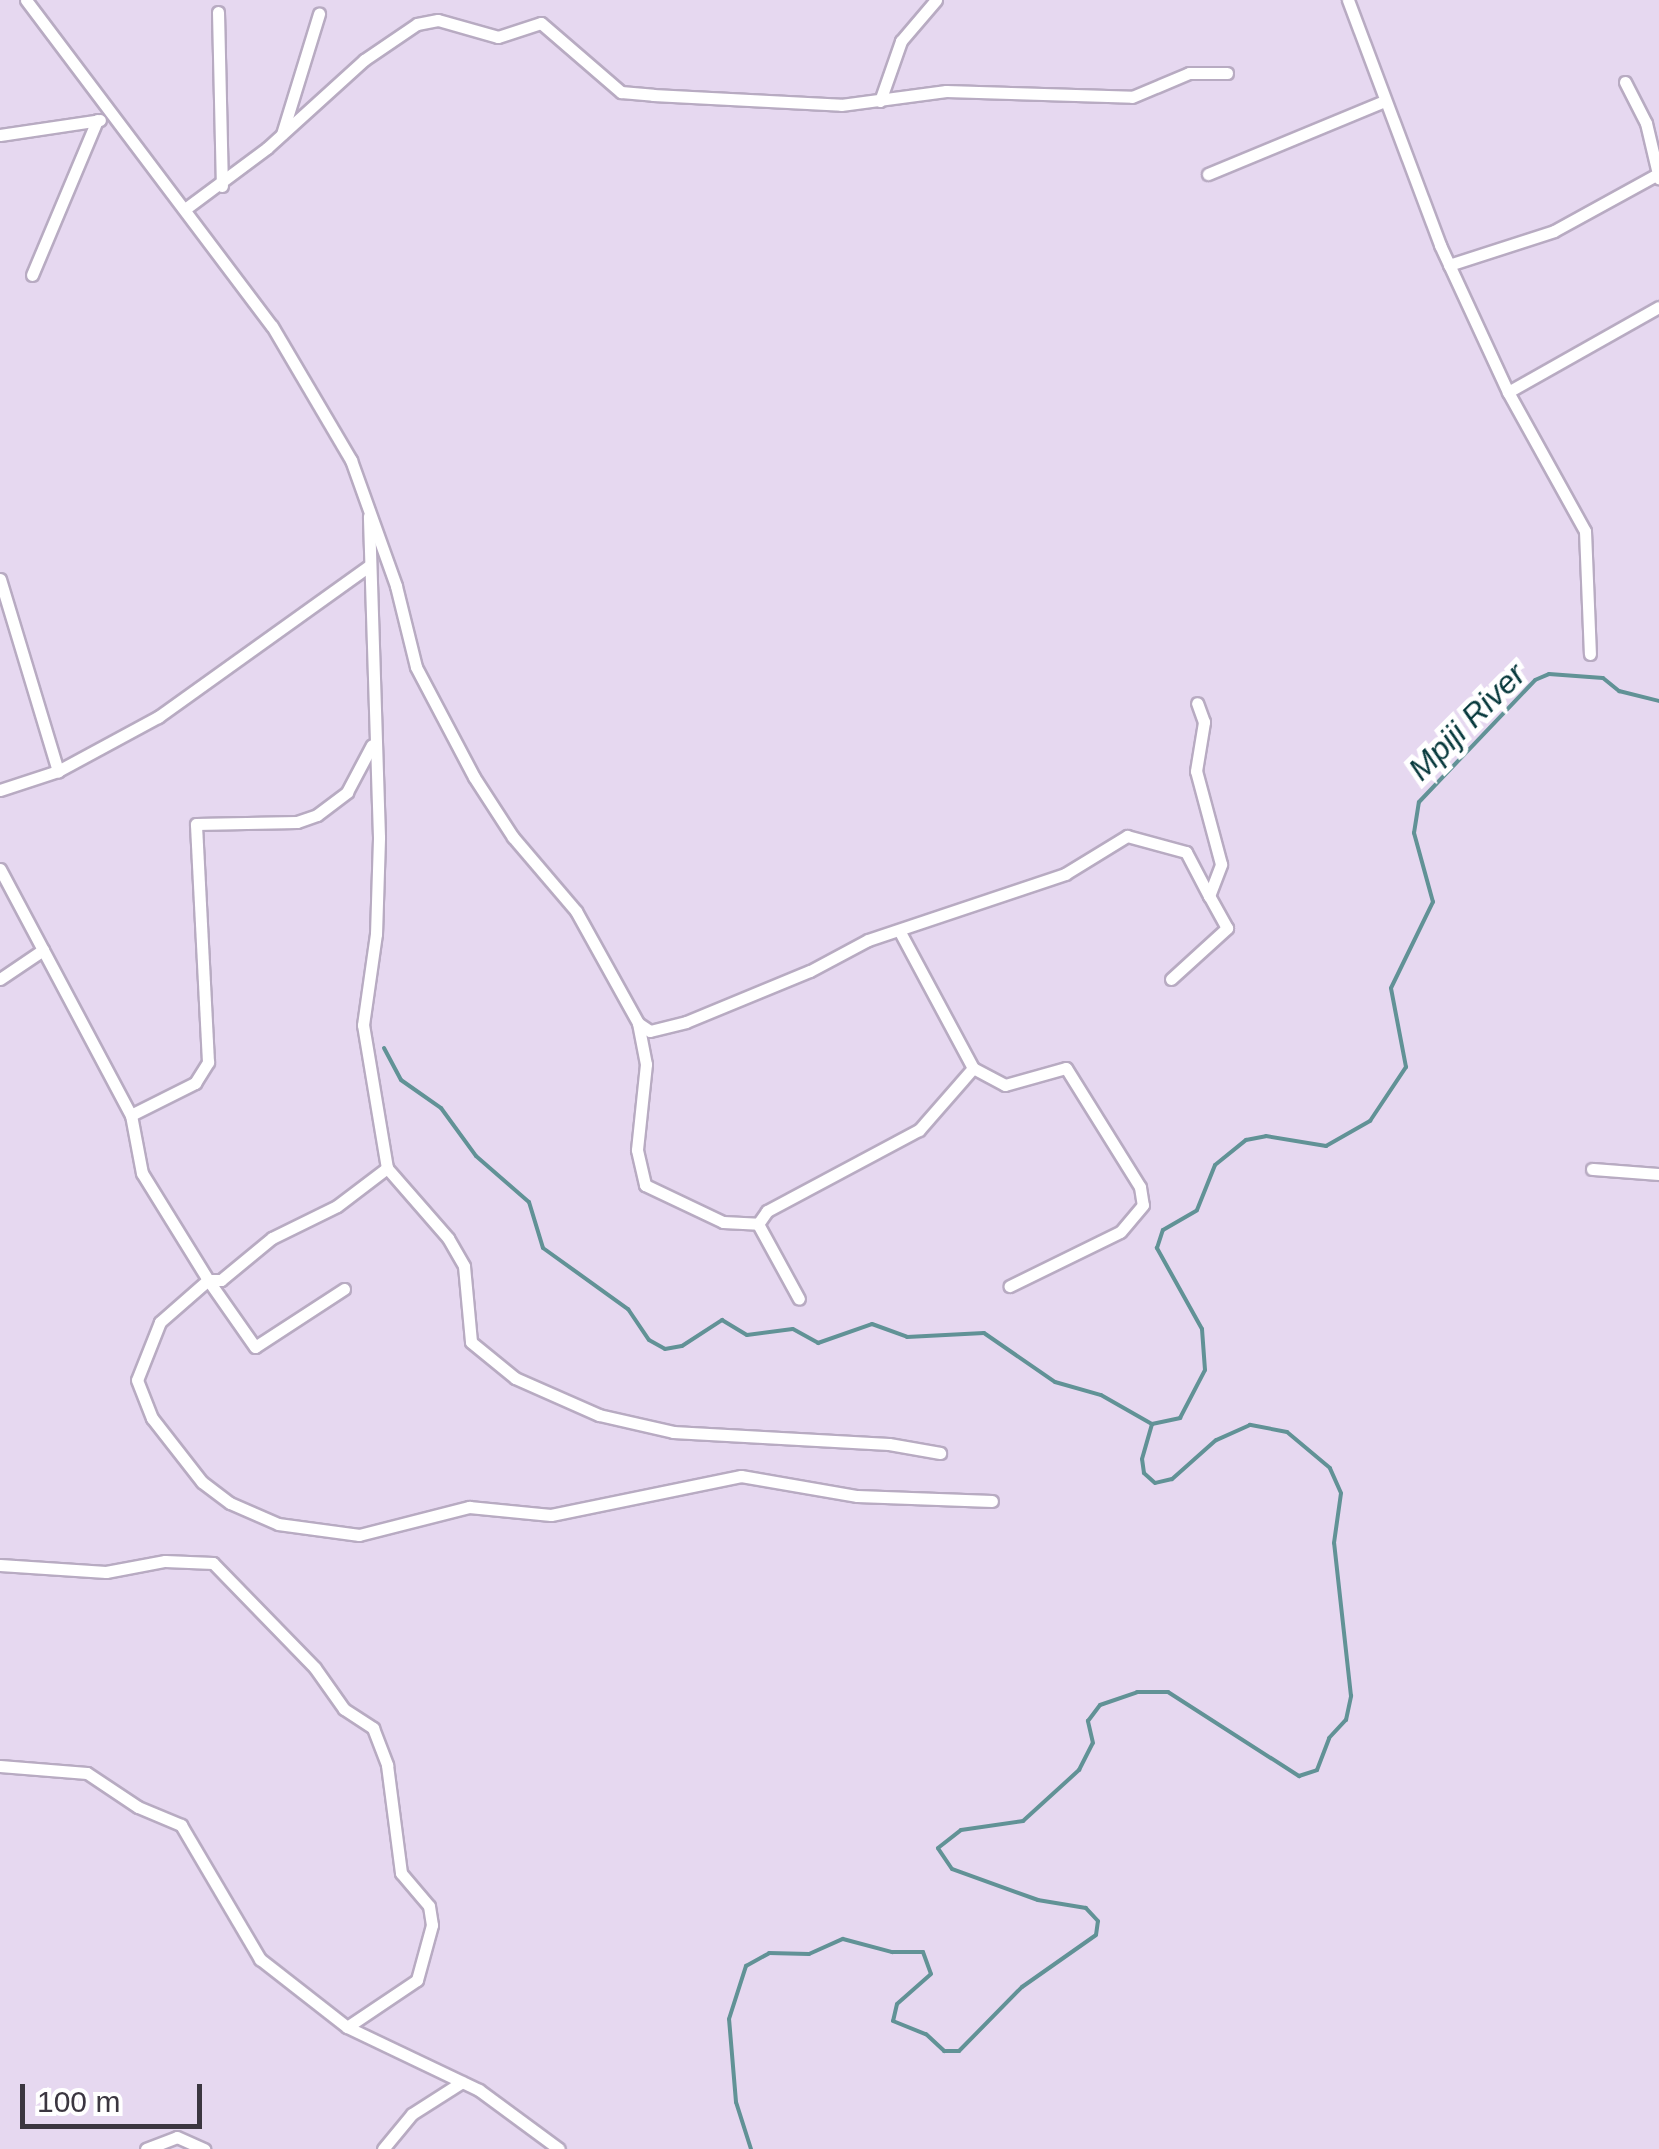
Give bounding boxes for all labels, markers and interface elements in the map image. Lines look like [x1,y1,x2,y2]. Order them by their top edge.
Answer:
water label: Mpiji River [1401,656,1533,788]
scale bar [25,2064,208,2126]
text: 100 m [37,2085,120,2118]

